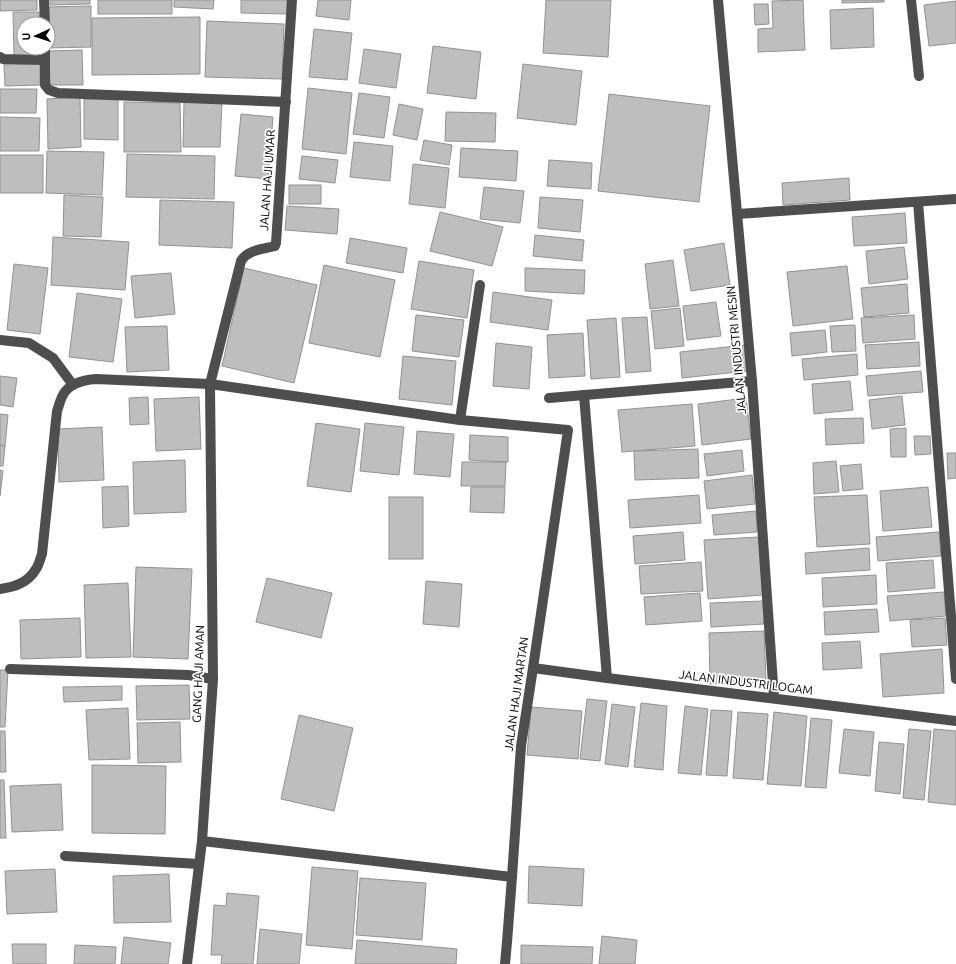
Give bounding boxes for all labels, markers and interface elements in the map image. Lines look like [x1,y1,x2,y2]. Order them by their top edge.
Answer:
north arrow [16,16,56,56]
text: U [20,32,32,41]
street label: JALAN HAJI UMAR [257,128,277,231]
street label: JALAN INDUSTRI MESIN [724,285,748,415]
street label: GANG HAJI AMAN [190,625,206,723]
street label: JALAN HAJI MARTAN [502,636,530,752]
street label: JALAN INDUSTRI LOGAM [678,667,814,697]

